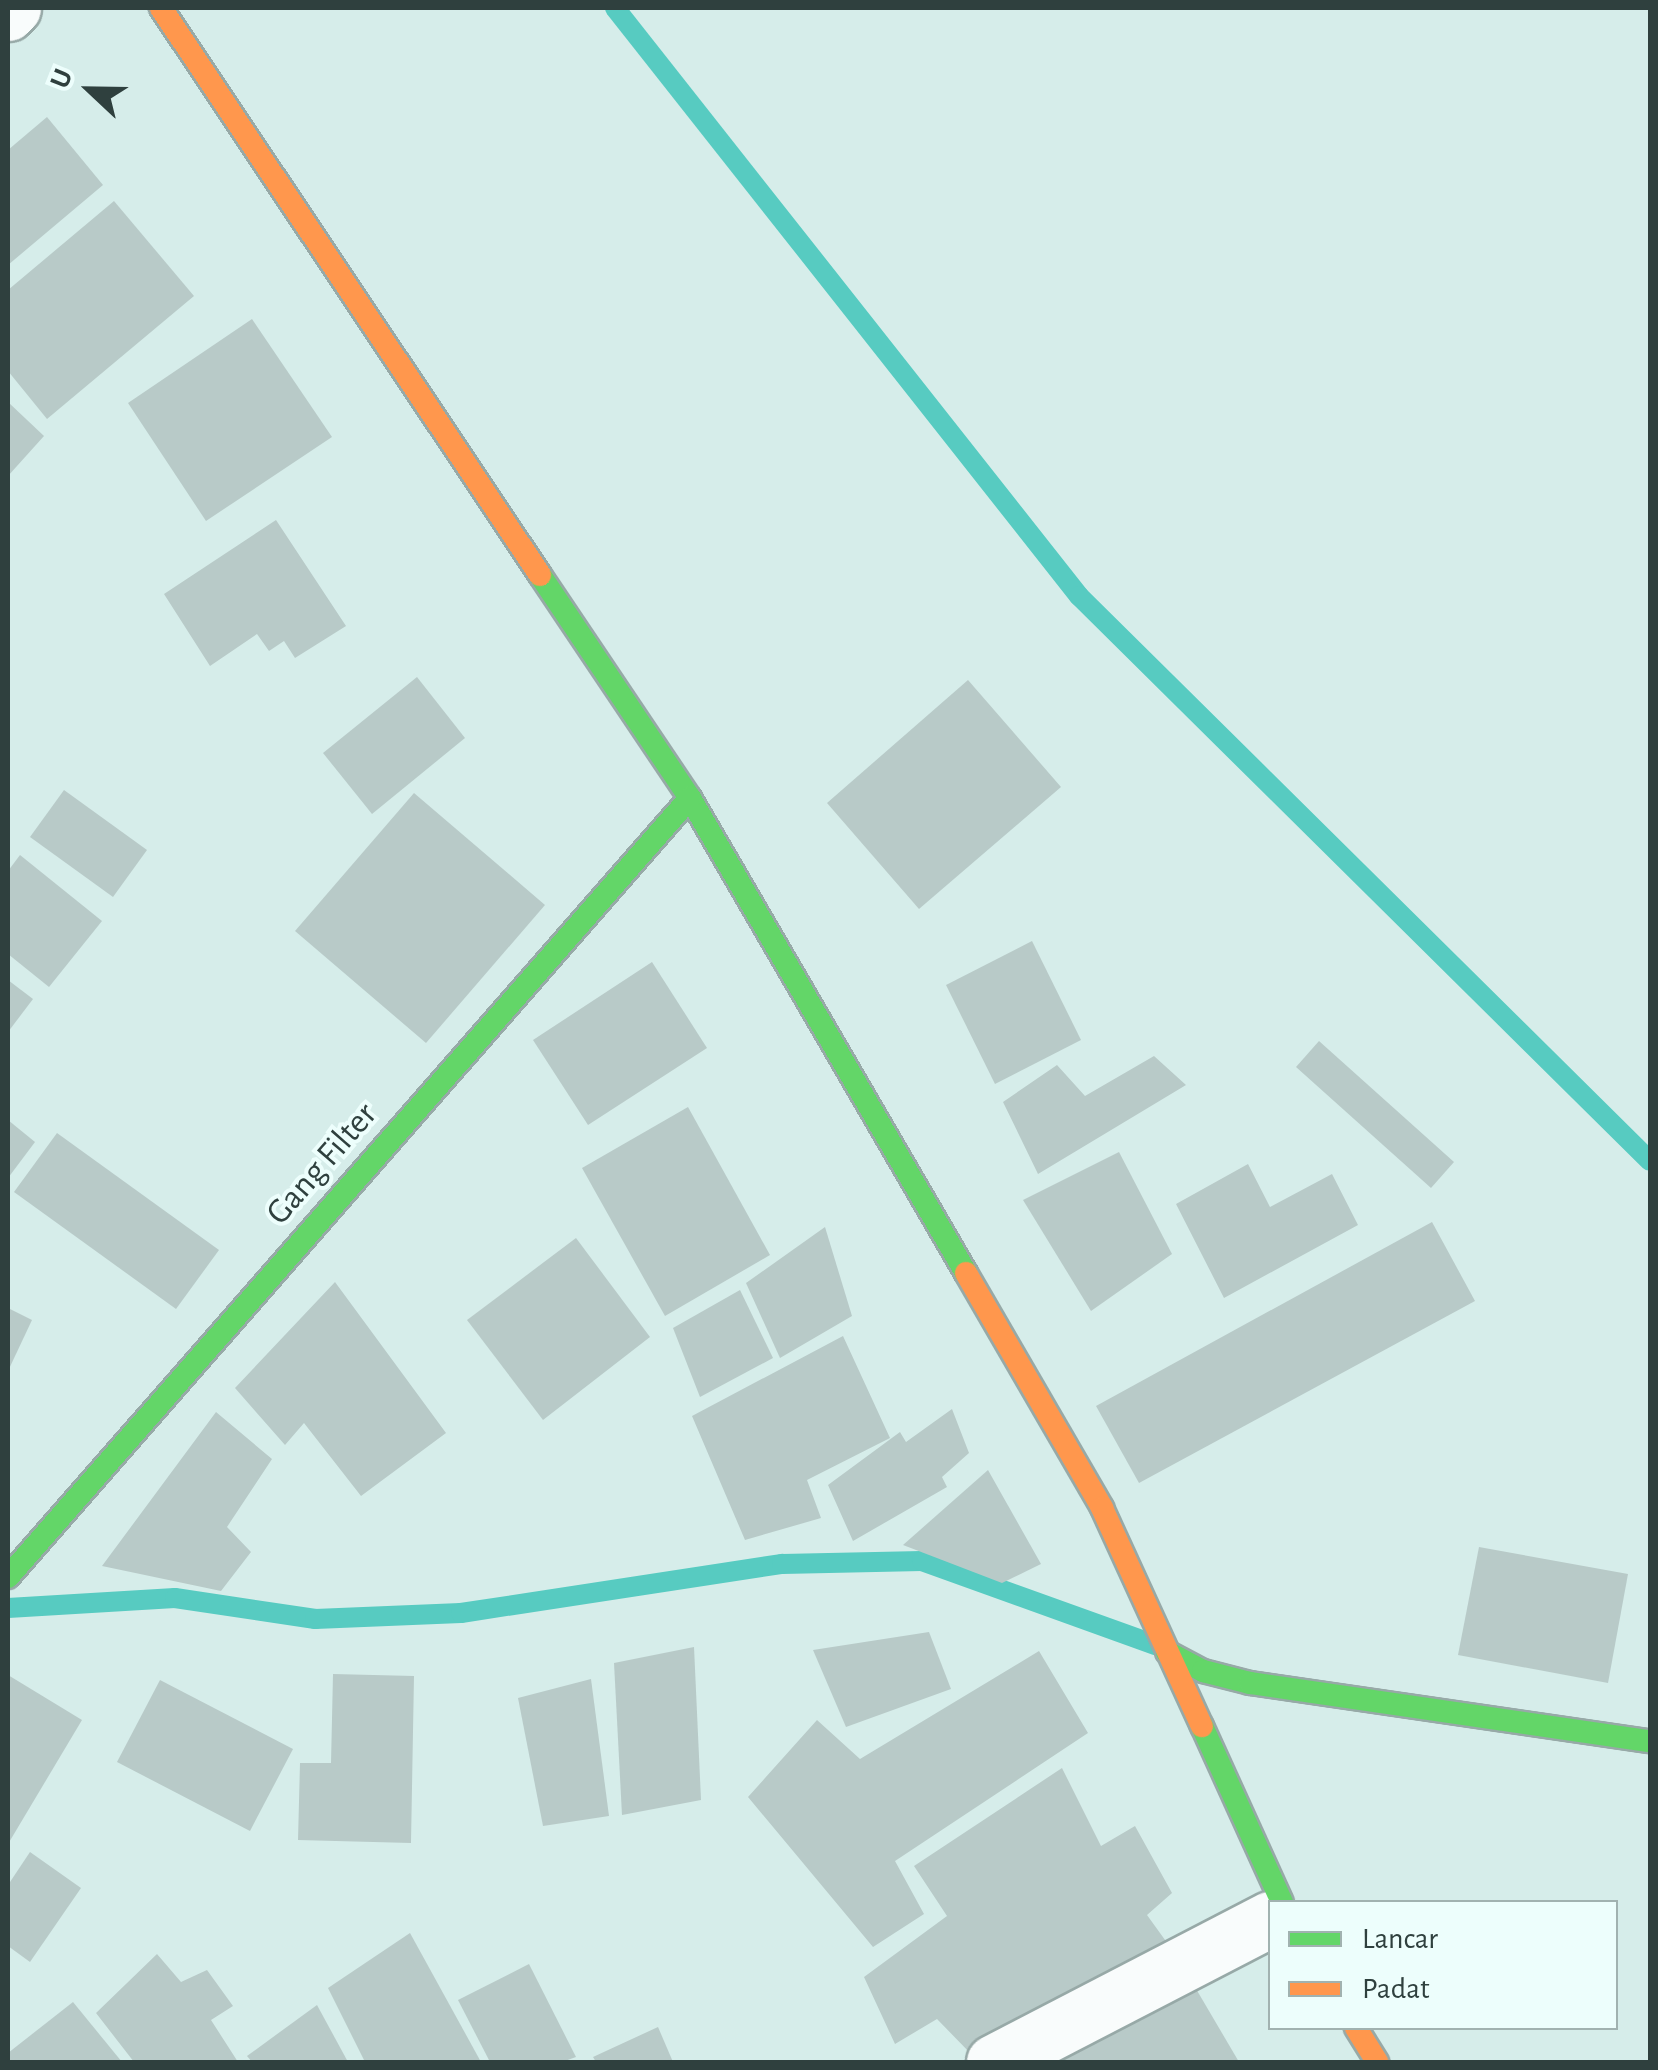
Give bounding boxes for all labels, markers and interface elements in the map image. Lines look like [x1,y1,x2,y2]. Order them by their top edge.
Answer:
north arrow [40,40,140,140]
text: U [46,65,79,92]
street label: Gang Filter [258,1094,386,1234]
legend [1268,1900,1618,2030]
text: Lancar [1362,1924,1438,1954]
text: Padat [1362,1974,1430,2004]

